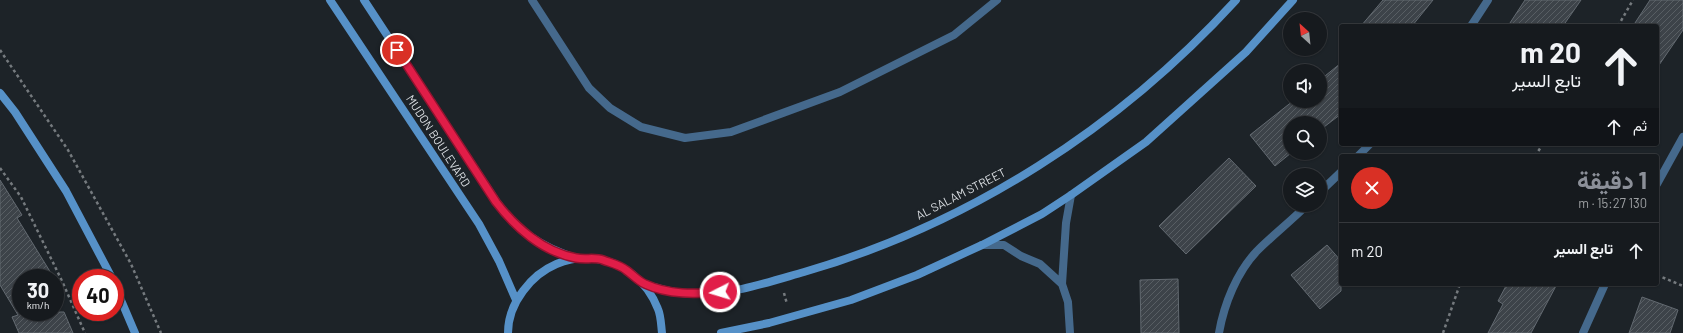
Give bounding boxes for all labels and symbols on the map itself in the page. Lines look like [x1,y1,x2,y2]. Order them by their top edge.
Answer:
north arrow [1283,12,1327,56]
pin [380,33,414,67]
street label: MUDON BOULEVARD [404,92,474,189]
street label: AL SALAM STREET [913,164,1008,222]
speed limit sign: 40 [72,269,124,321]
position arrow [699,271,741,313]

